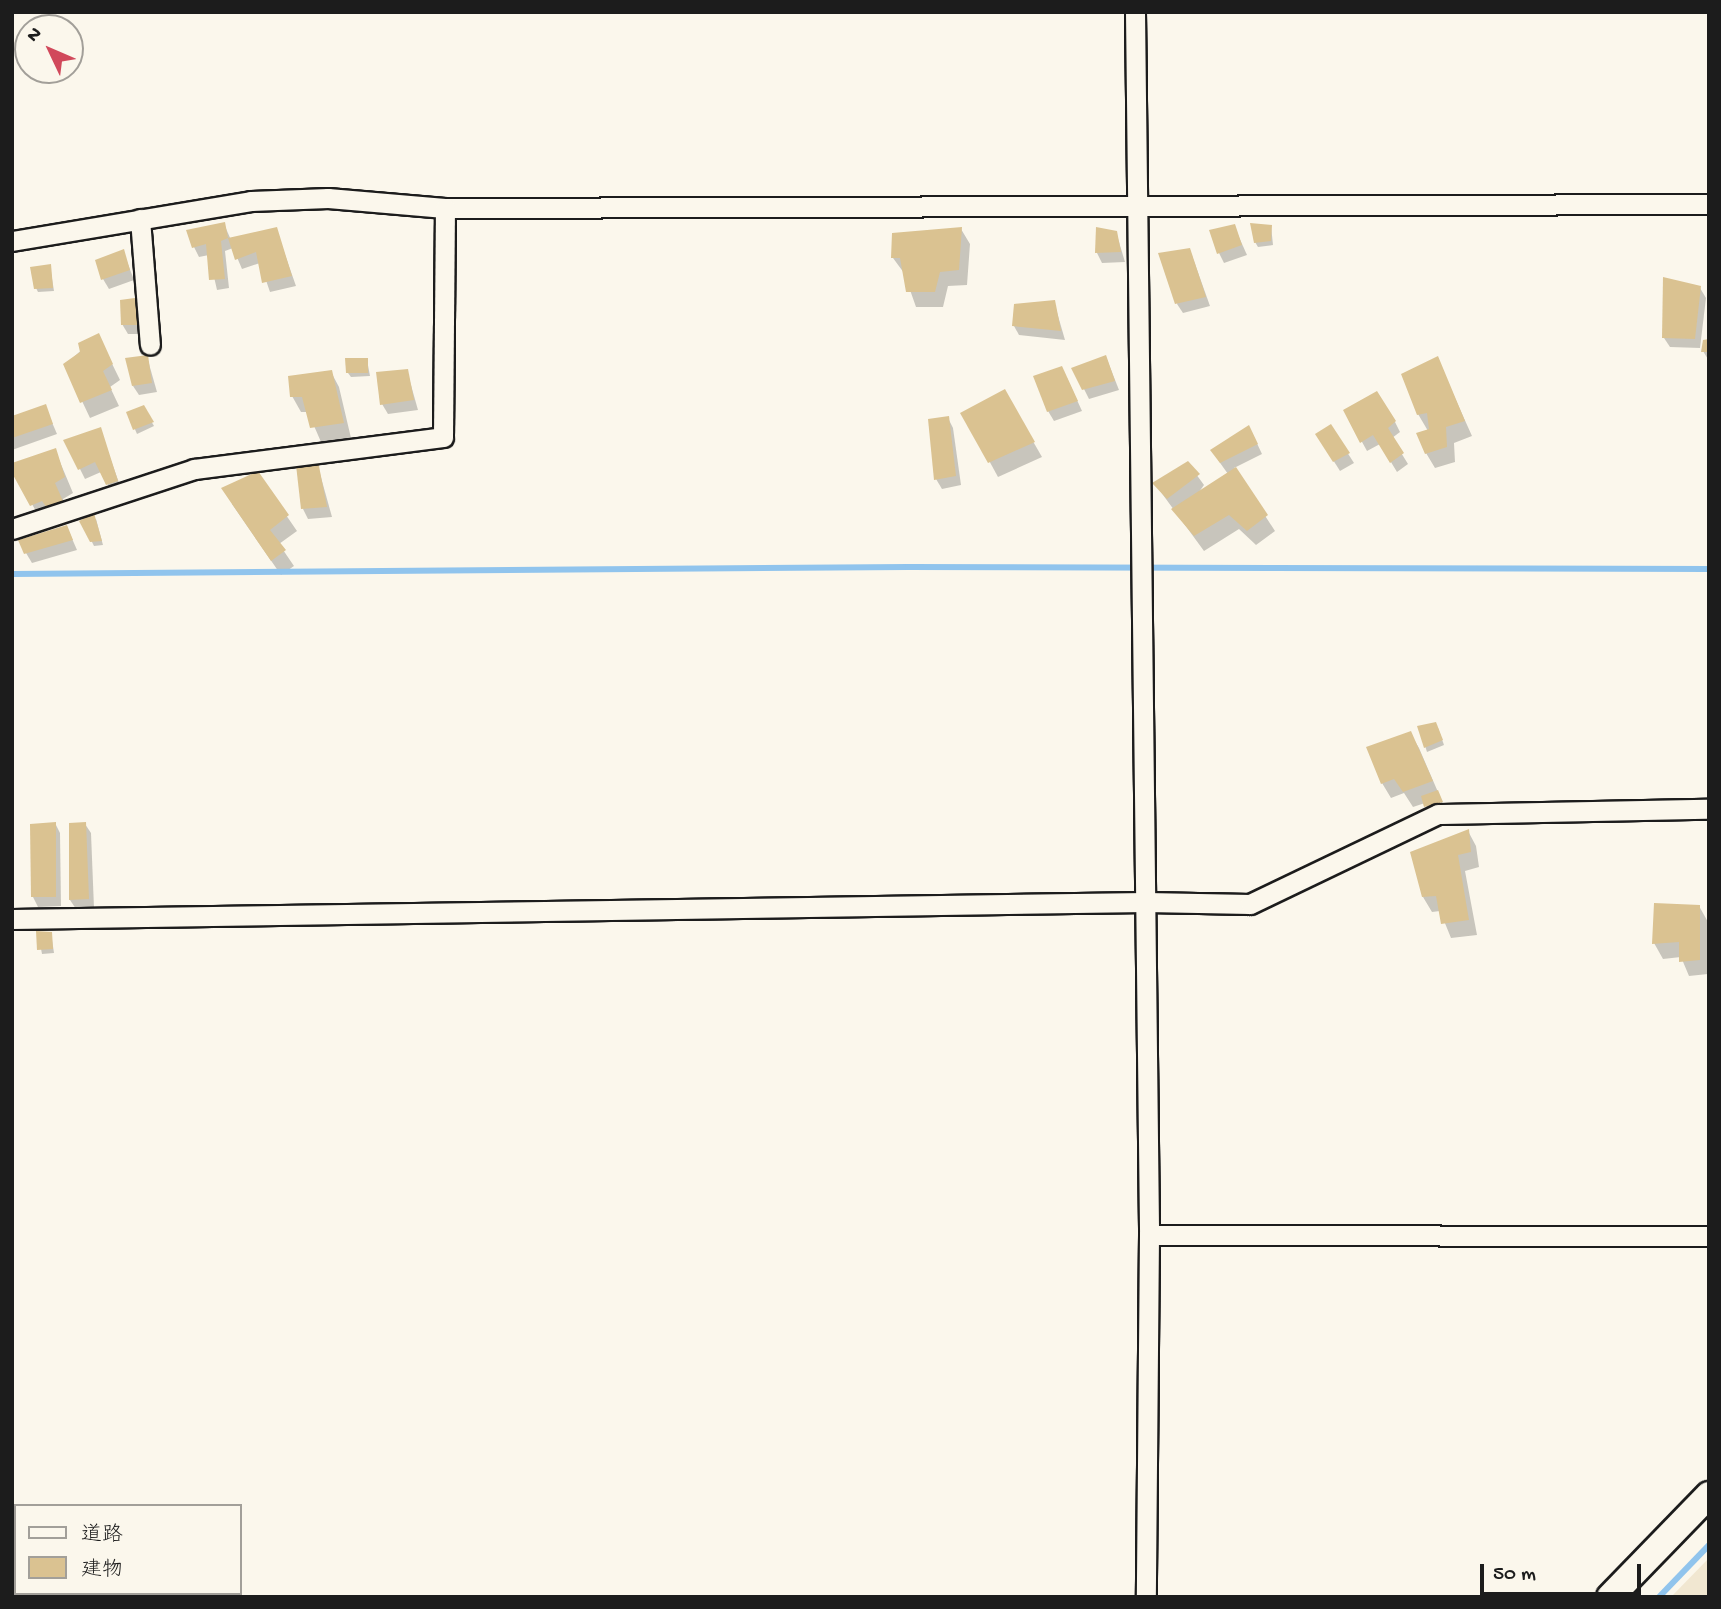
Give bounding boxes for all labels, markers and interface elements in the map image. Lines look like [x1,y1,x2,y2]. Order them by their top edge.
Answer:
north arrow [14,14,84,84]
text: N [22,23,48,48]
legend [14,1504,242,1595]
text: 道路 [81,1524,123,1549]
scale bar [1483,1550,1644,1594]
text: 建物 [81,1559,123,1584]
text: 50 m [1493,1563,1536,1588]

